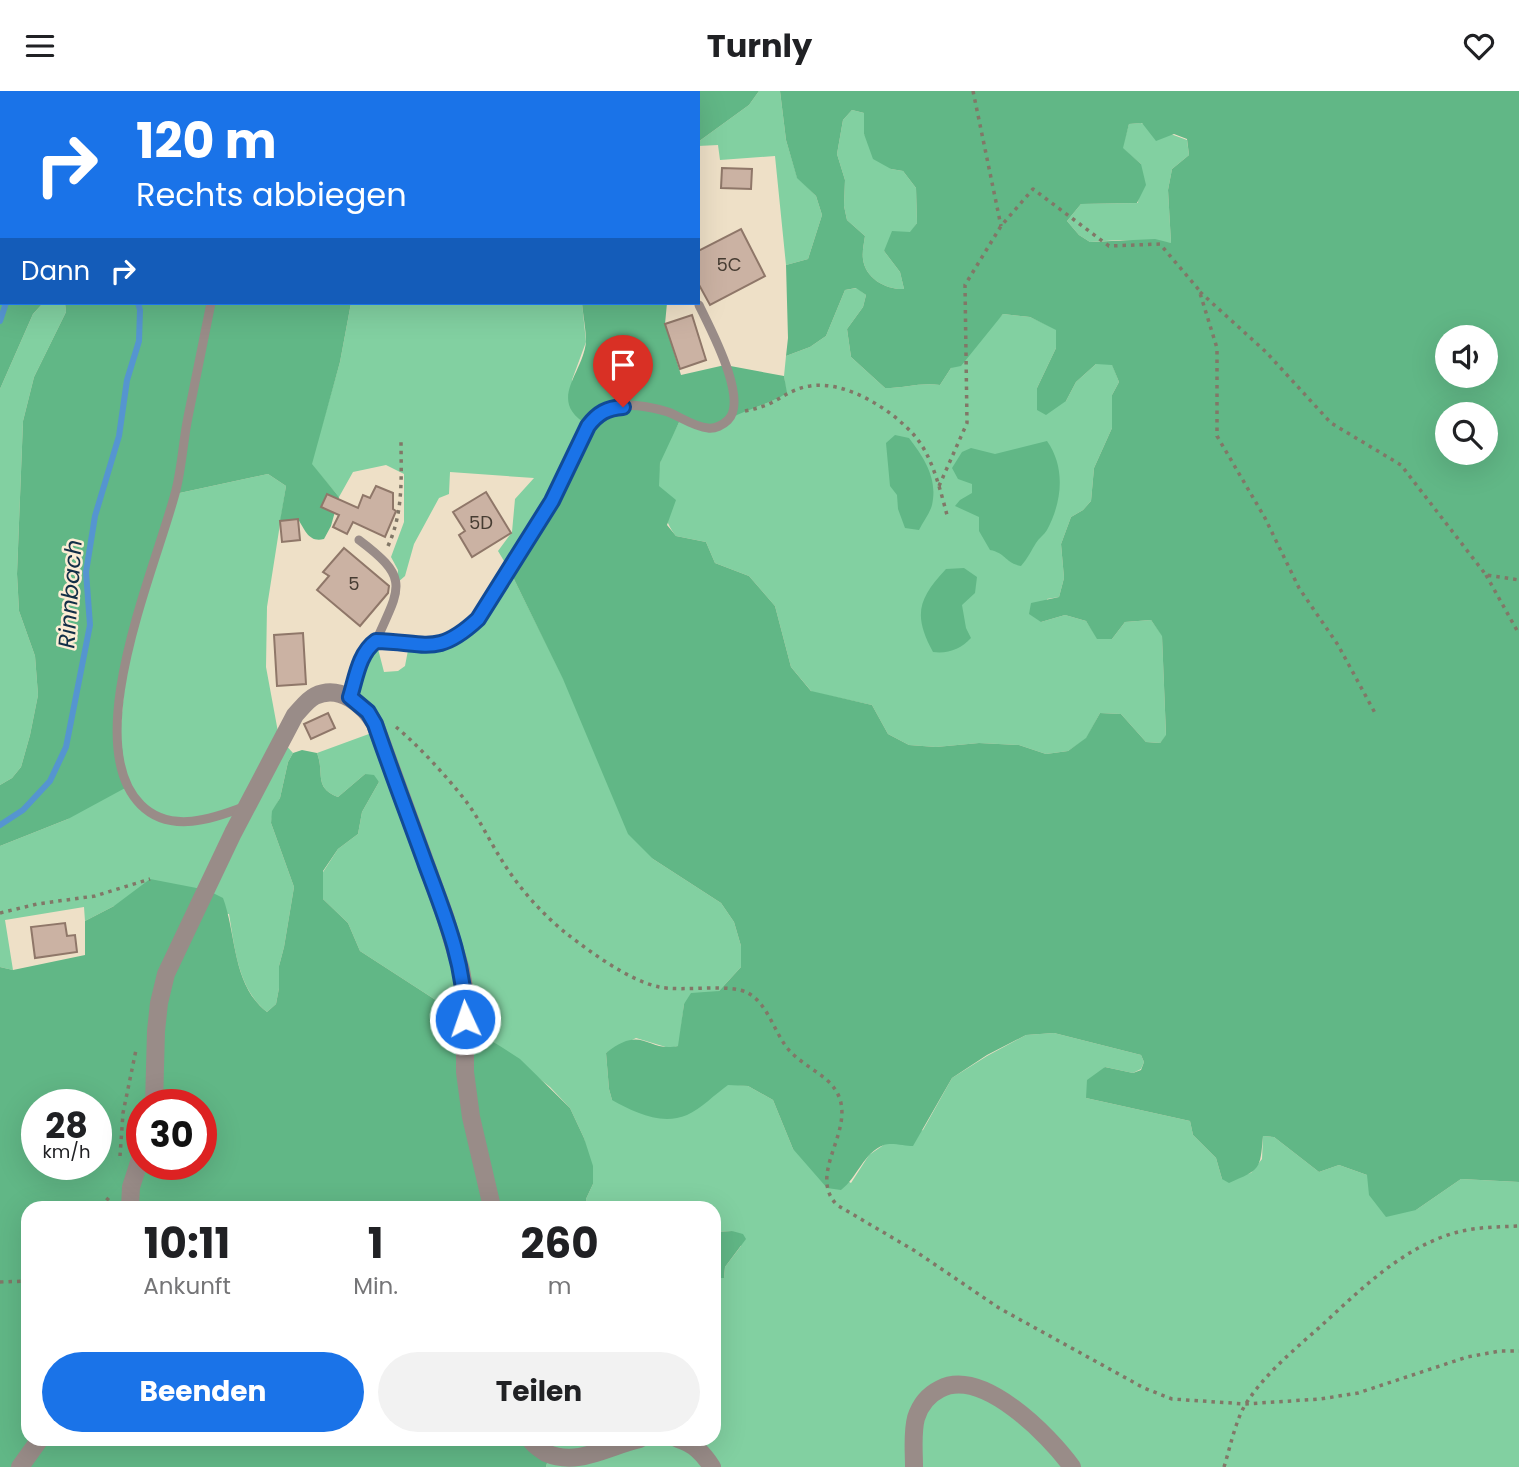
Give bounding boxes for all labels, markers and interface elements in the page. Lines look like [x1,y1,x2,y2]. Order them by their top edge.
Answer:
text: Turnly [707,23,812,68]
icon: menu [21,27,59,65]
icon: heart [1460,27,1498,65]
text: 120 m [136,107,277,175]
icon: right [21,119,112,210]
text: Rechts abbiegen [136,172,407,217]
icon: right [104,252,142,290]
house number: 5C [716,252,742,277]
text: Dann [21,253,90,289]
map controls [1435,325,1498,465]
button: sound [1435,325,1498,388]
pin [593,335,653,407]
icon: arrive [604,346,642,384]
button: search [1435,402,1498,465]
house number: 5D [469,510,493,535]
water label: Rinnbach [50,539,90,649]
house number: 5 [348,571,360,596]
position arrow [428,982,502,1056]
speed limit sign: 30 [126,1089,217,1180]
text: 28 [45,1101,88,1150]
text: km/h [43,1139,90,1164]
text: 10:11 [144,1214,230,1273]
text: 1 [368,1214,384,1273]
text: 260 [521,1214,599,1273]
text: Ankunft [143,1270,231,1302]
text: Min. [353,1270,398,1302]
text: m [548,1270,571,1302]
button: Beenden [42,1352,364,1432]
button: Teilen [378,1352,700,1432]

